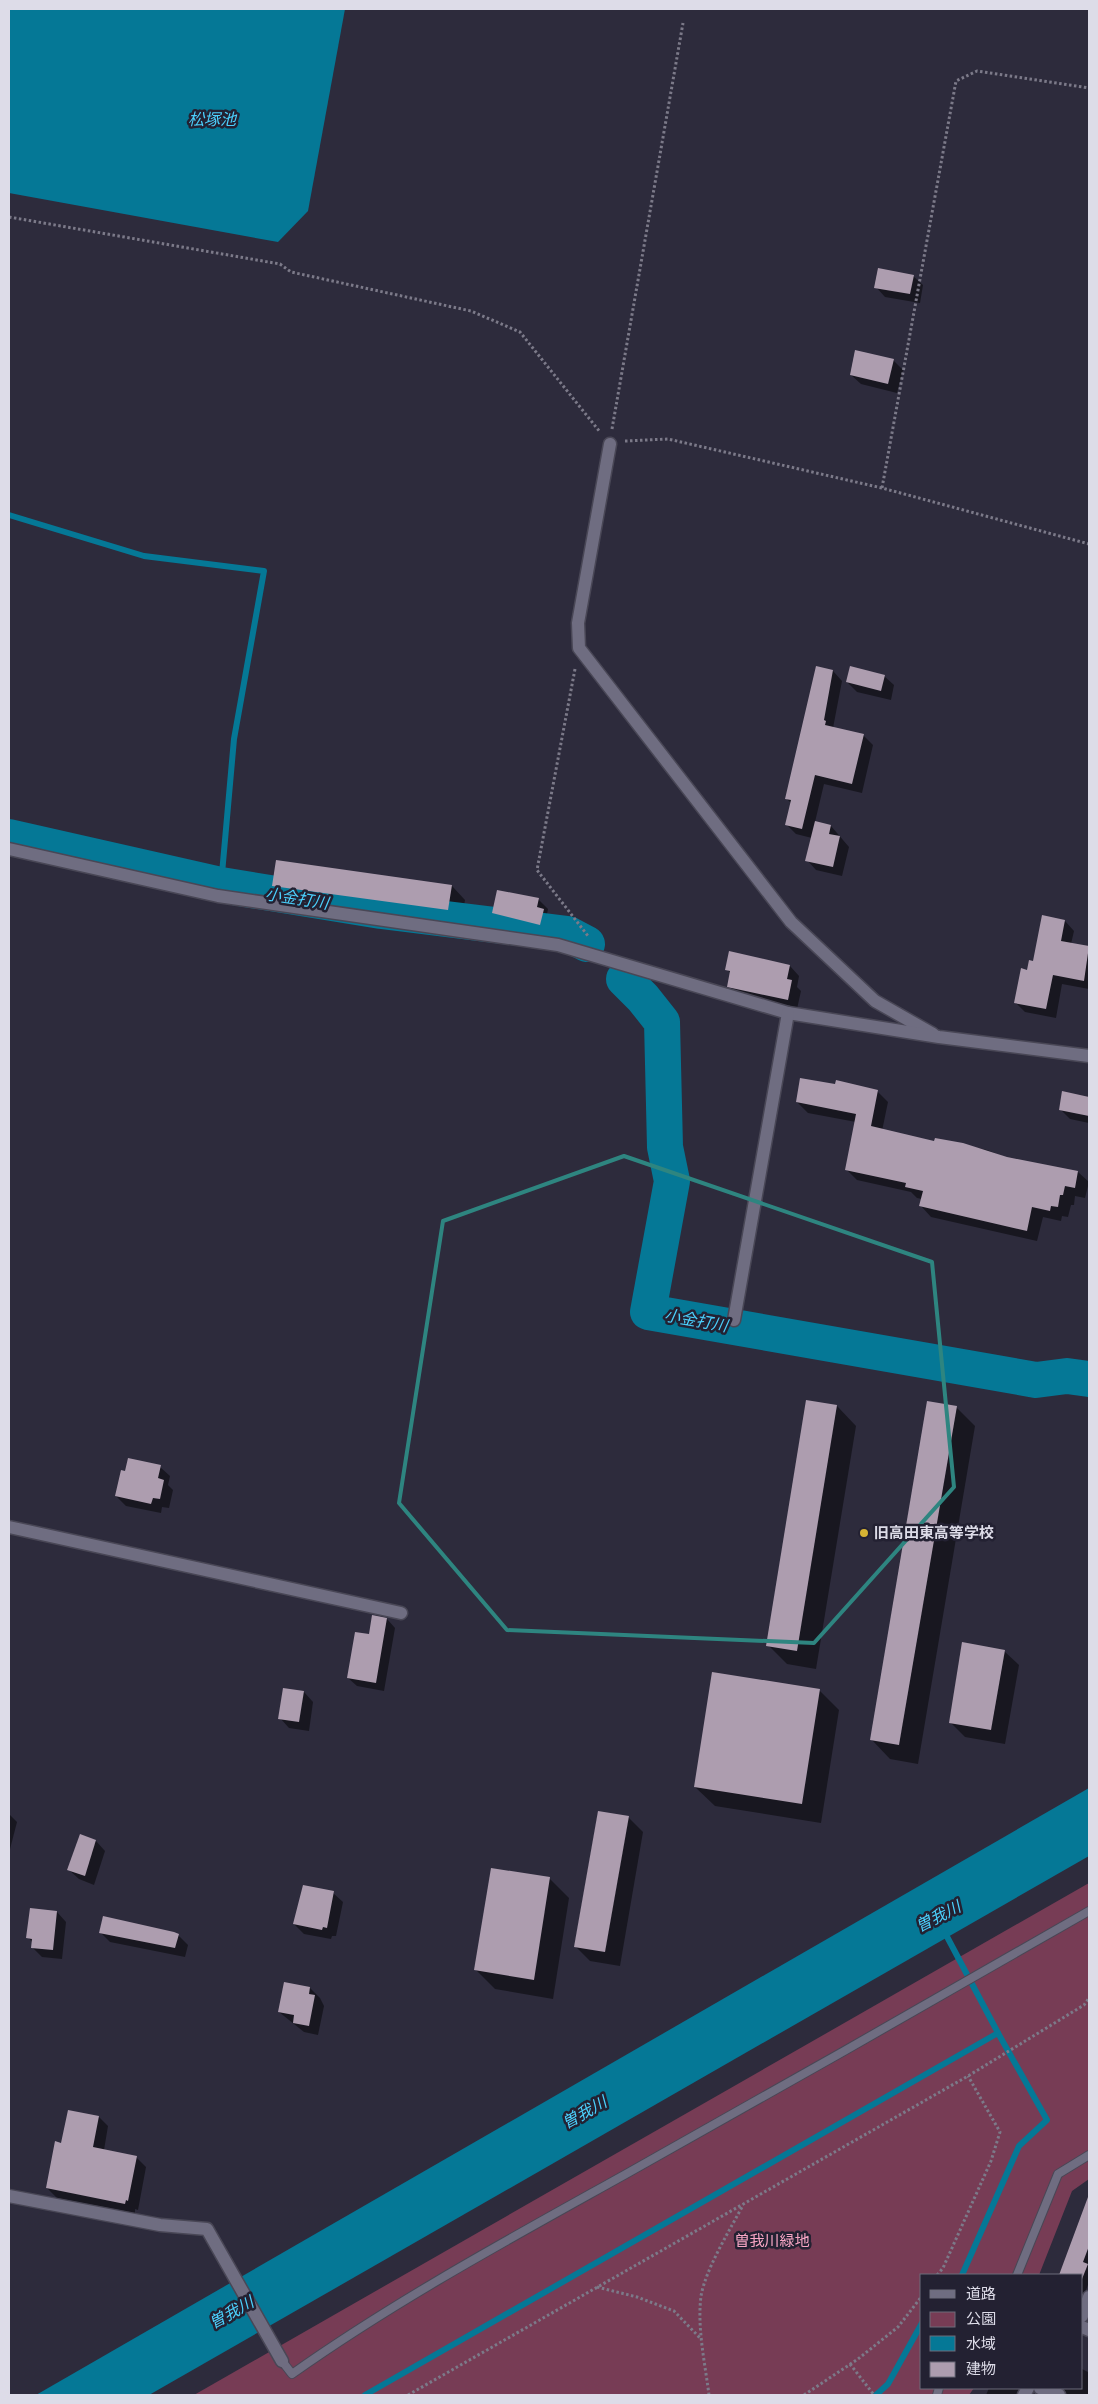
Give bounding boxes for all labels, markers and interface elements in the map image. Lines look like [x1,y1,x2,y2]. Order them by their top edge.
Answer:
water label: 松塚池 [188,110,238,128]
water label: 小金打川 [264,884,332,912]
water label: 小金打川 [663,1306,731,1335]
place label: 旧高田東高等学校 [874,1524,994,1541]
marker: 旧高田東高等学校 [858,1527,870,1539]
water label: 曽我川 [913,1896,965,1935]
water label: 曽我川 [559,2092,611,2132]
park label: 曽我川緑地 [734,2232,810,2249]
legend [920,2274,1083,2389]
text: 道路 [966,2285,996,2302]
water label: 曽我川 [206,2292,258,2332]
text: 公園 [966,2310,996,2327]
text: 水域 [966,2335,996,2352]
text: 建物 [966,2360,996,2377]

